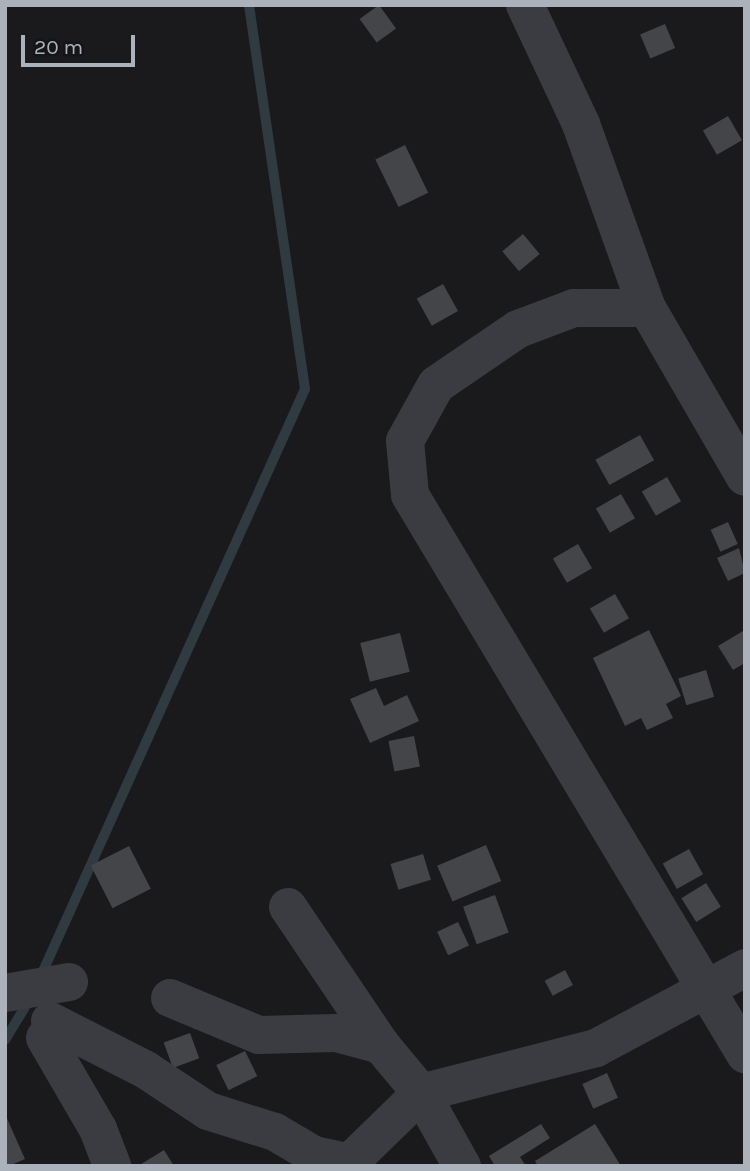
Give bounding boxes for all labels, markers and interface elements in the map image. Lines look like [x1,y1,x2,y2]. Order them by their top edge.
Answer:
scale bar [24,21,138,65]
text: 20 m [34,35,83,59]

